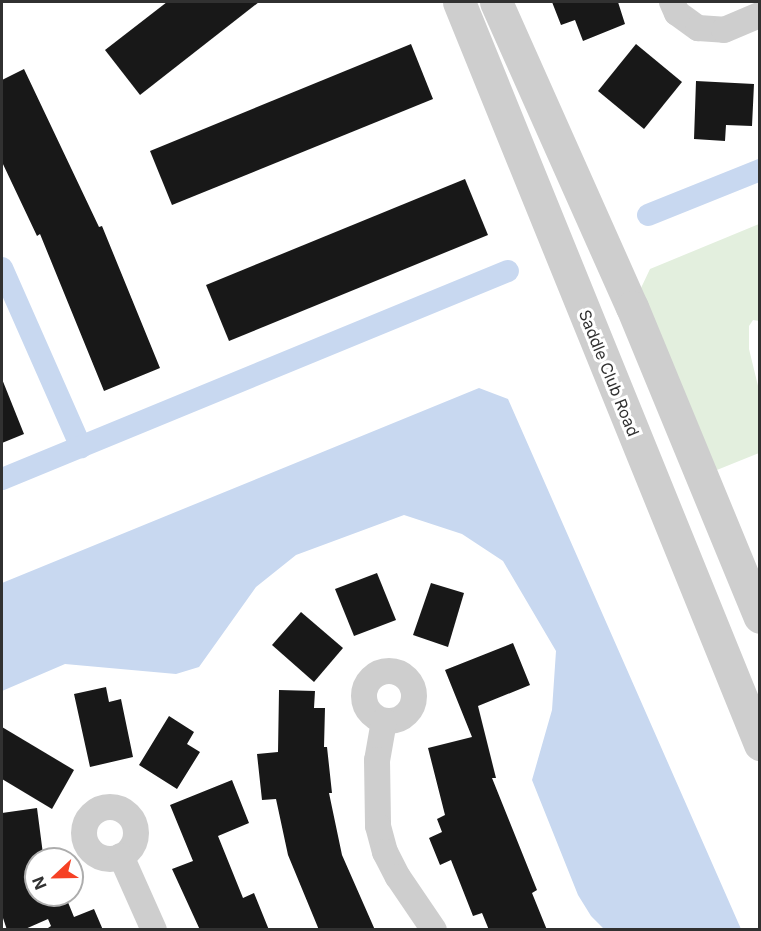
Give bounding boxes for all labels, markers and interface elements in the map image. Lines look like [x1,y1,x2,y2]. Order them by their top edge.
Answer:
street label: Saddle Club Road [575,307,643,439]
north arrow [24,847,84,907]
text: N [28,874,51,892]

